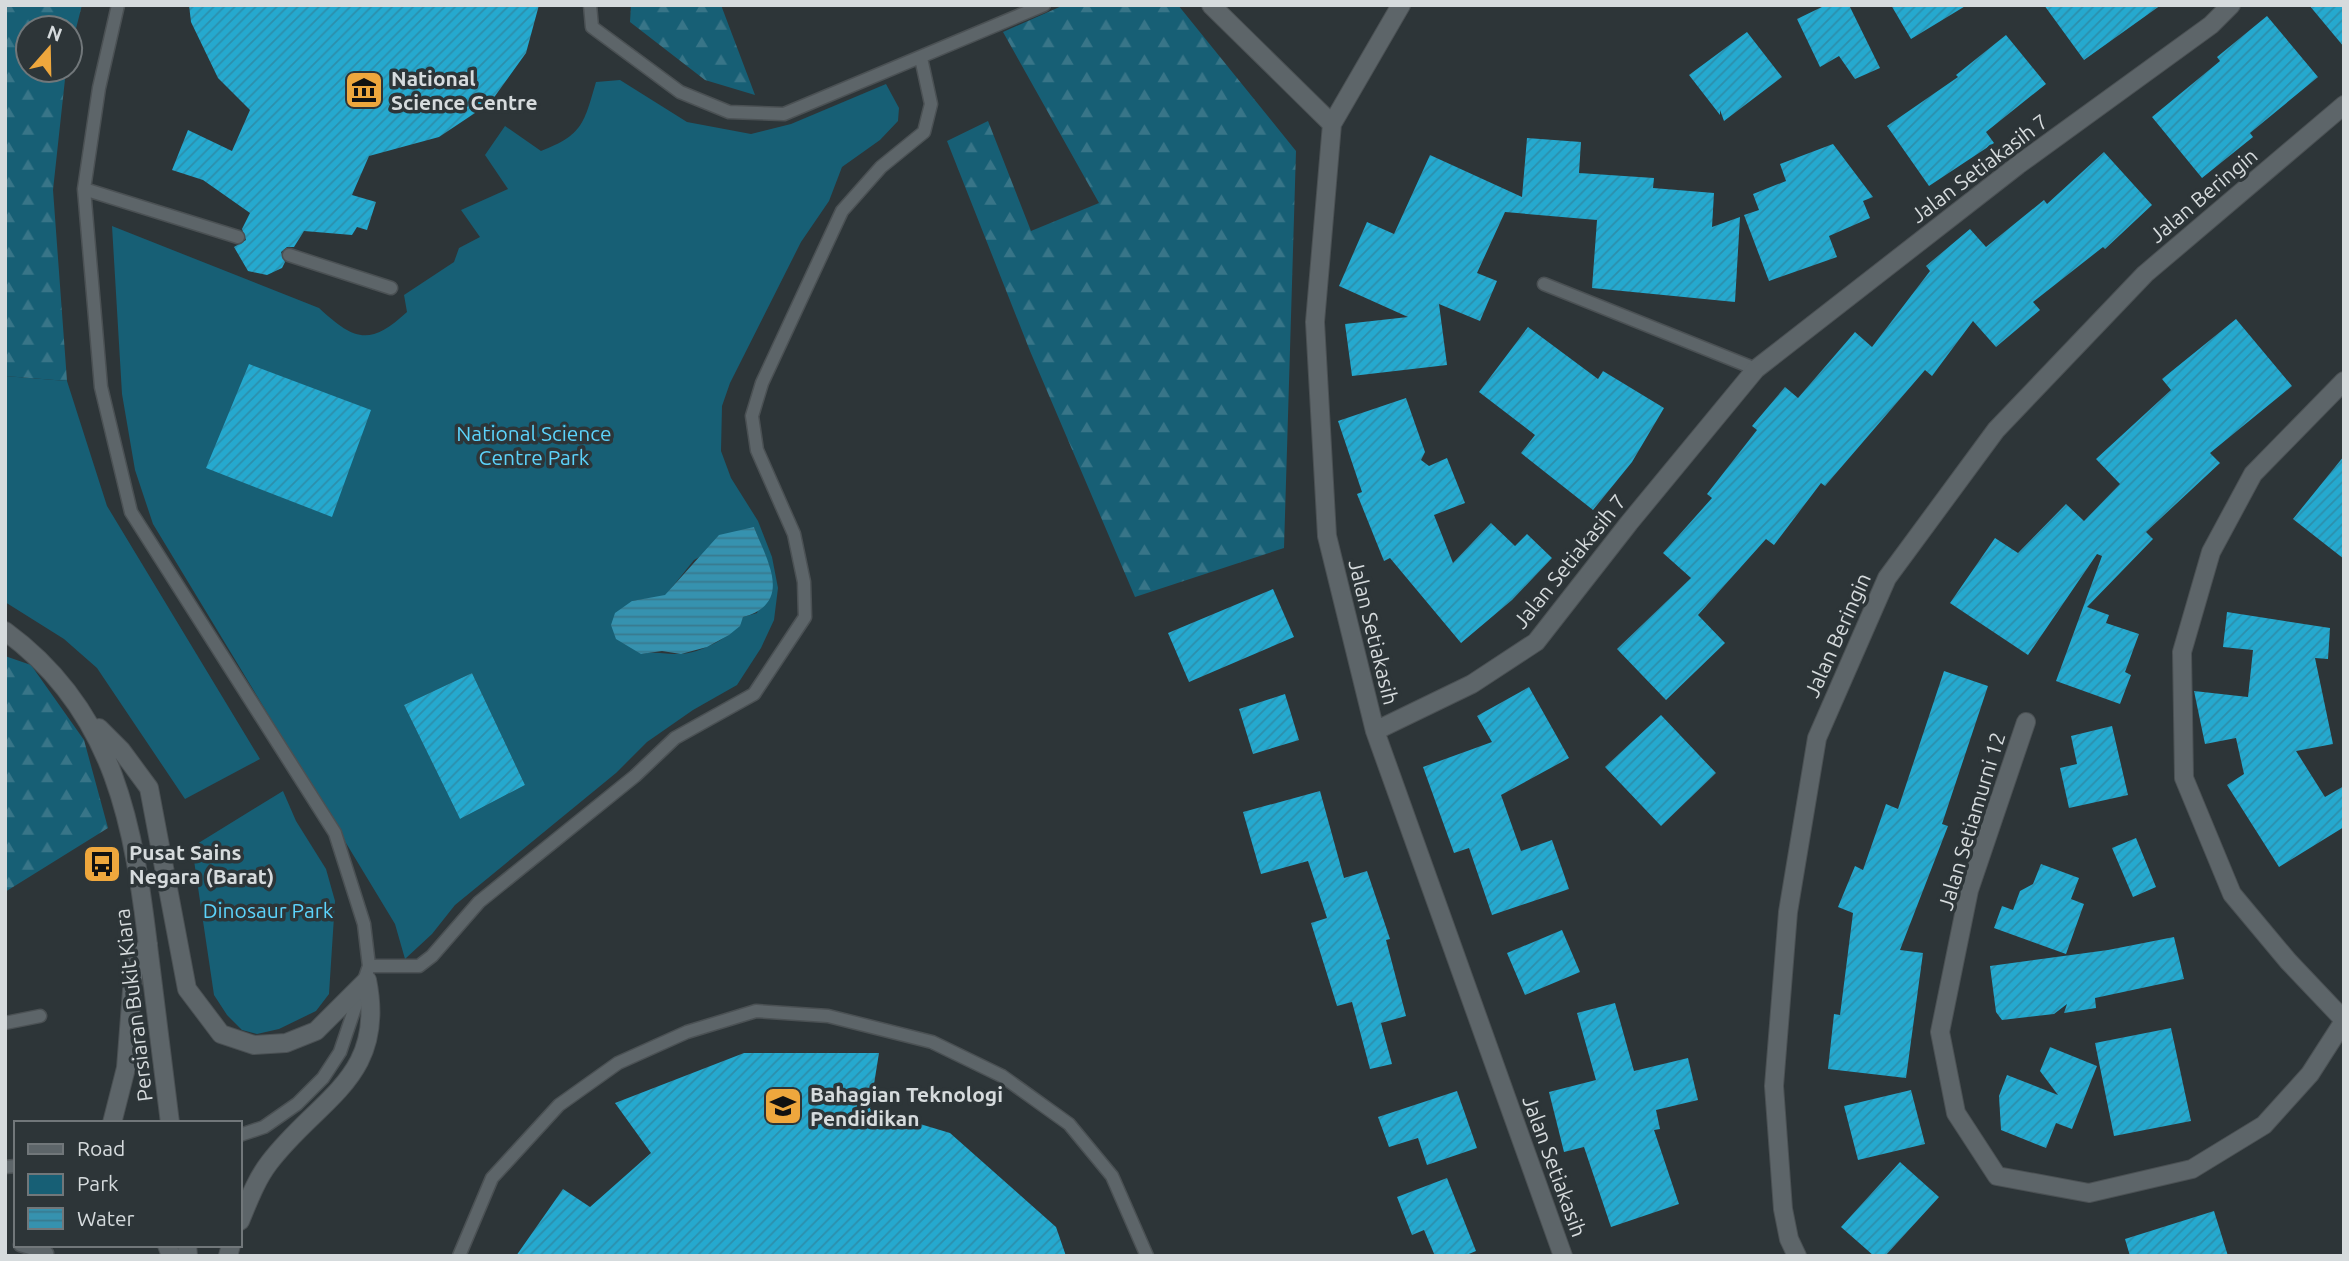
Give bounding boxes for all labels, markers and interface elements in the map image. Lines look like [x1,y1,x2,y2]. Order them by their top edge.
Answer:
north arrow [14,14,84,84]
text: N [44,20,65,46]
place label: National Science Centre [391,66,538,114]
museum icon: National Science Centre [343,69,385,111]
street label: Jalan Setiakasih 7 [1906,109,2052,227]
street label: Jalan Beringin [2144,143,2262,247]
park label: National Science Centre Park [456,421,612,469]
street label: Jalan Setiakasih 7 [1508,489,1630,633]
street label: Jalan Setiakasih [1344,557,1404,707]
street label: Jalan Beringin [1799,569,1875,701]
street label: Jalan Setiamurni 12 [1933,729,2009,913]
place label: Pusat Sains Negara (Barat) [129,840,274,888]
bus stop icon: Pusat Sains Negara (Barat) [81,843,123,885]
park label: Dinosaur Park [203,898,334,922]
street label: Persiaran Bukit Kiara [109,907,157,1103]
place label: Bahagian Teknologi Pendidikan [810,1082,1003,1130]
school or university icon: Bahagian Teknologi Pendidikan [762,1085,804,1127]
street label: Jalan Setiakasih [1518,1092,1592,1240]
legend [14,1121,242,1247]
text: Road [77,1136,125,1160]
text: Park [77,1171,119,1195]
text: Water [77,1206,135,1230]

